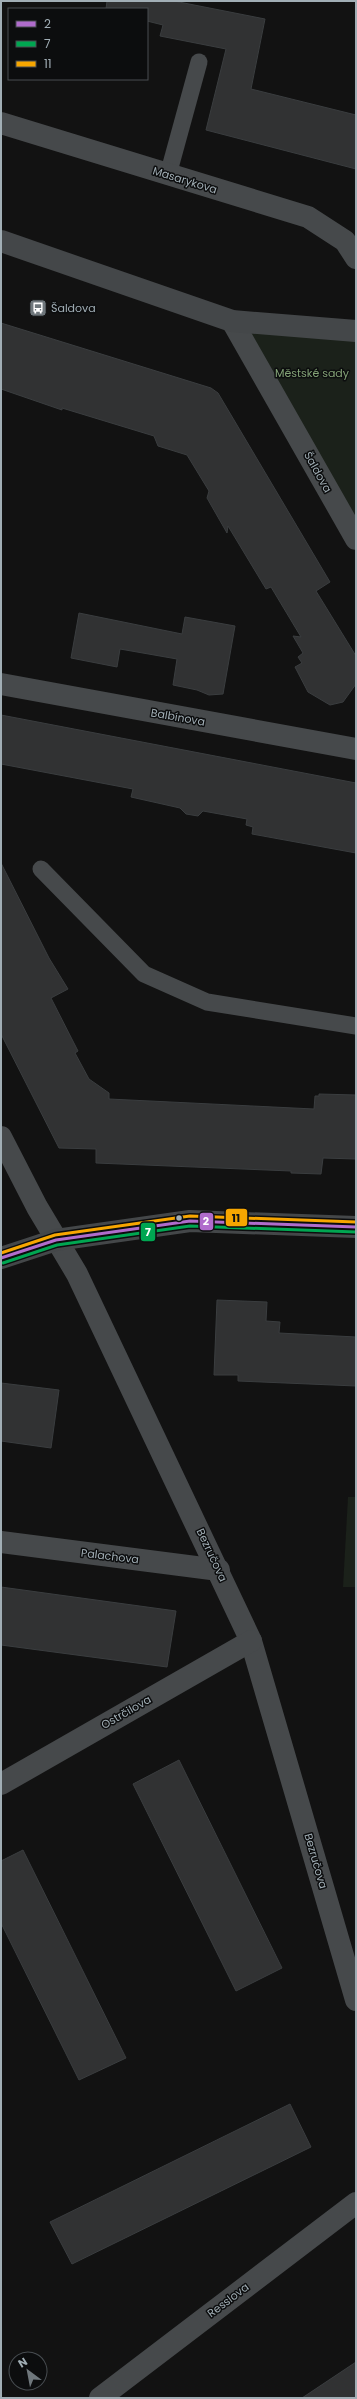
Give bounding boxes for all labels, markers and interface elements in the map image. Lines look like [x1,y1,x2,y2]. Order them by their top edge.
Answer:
legend [8,8,148,80]
text: 2 [44,15,51,32]
text: 7 [44,35,51,52]
text: 11 [44,55,52,72]
street label: Masarykova [151,163,219,197]
bus stop icon: Šaldova [28,298,48,318]
place label: Šaldova [51,300,96,316]
park label: Městské sady [275,365,350,381]
street label: Šaldova [300,449,336,495]
street label: Balbínova [150,704,206,730]
line badge: 11 [225,1208,248,1227]
text: 11 [232,1210,240,1226]
line badge: 2 [199,1212,214,1231]
unlabelled marker [174,1213,184,1223]
text: 2 [203,1213,209,1229]
line badge: 7 [140,1222,156,1242]
text: 7 [145,1224,151,1240]
street label: Bezručova [193,1526,231,1584]
street label: Palachova [80,1545,140,1567]
street label: Ostrčilova [98,1691,154,1733]
street label: Bezručova [300,1831,332,1891]
street label: Resslova [204,2279,252,2321]
north arrow [8,2351,48,2391]
text: N [15,2354,30,2371]

